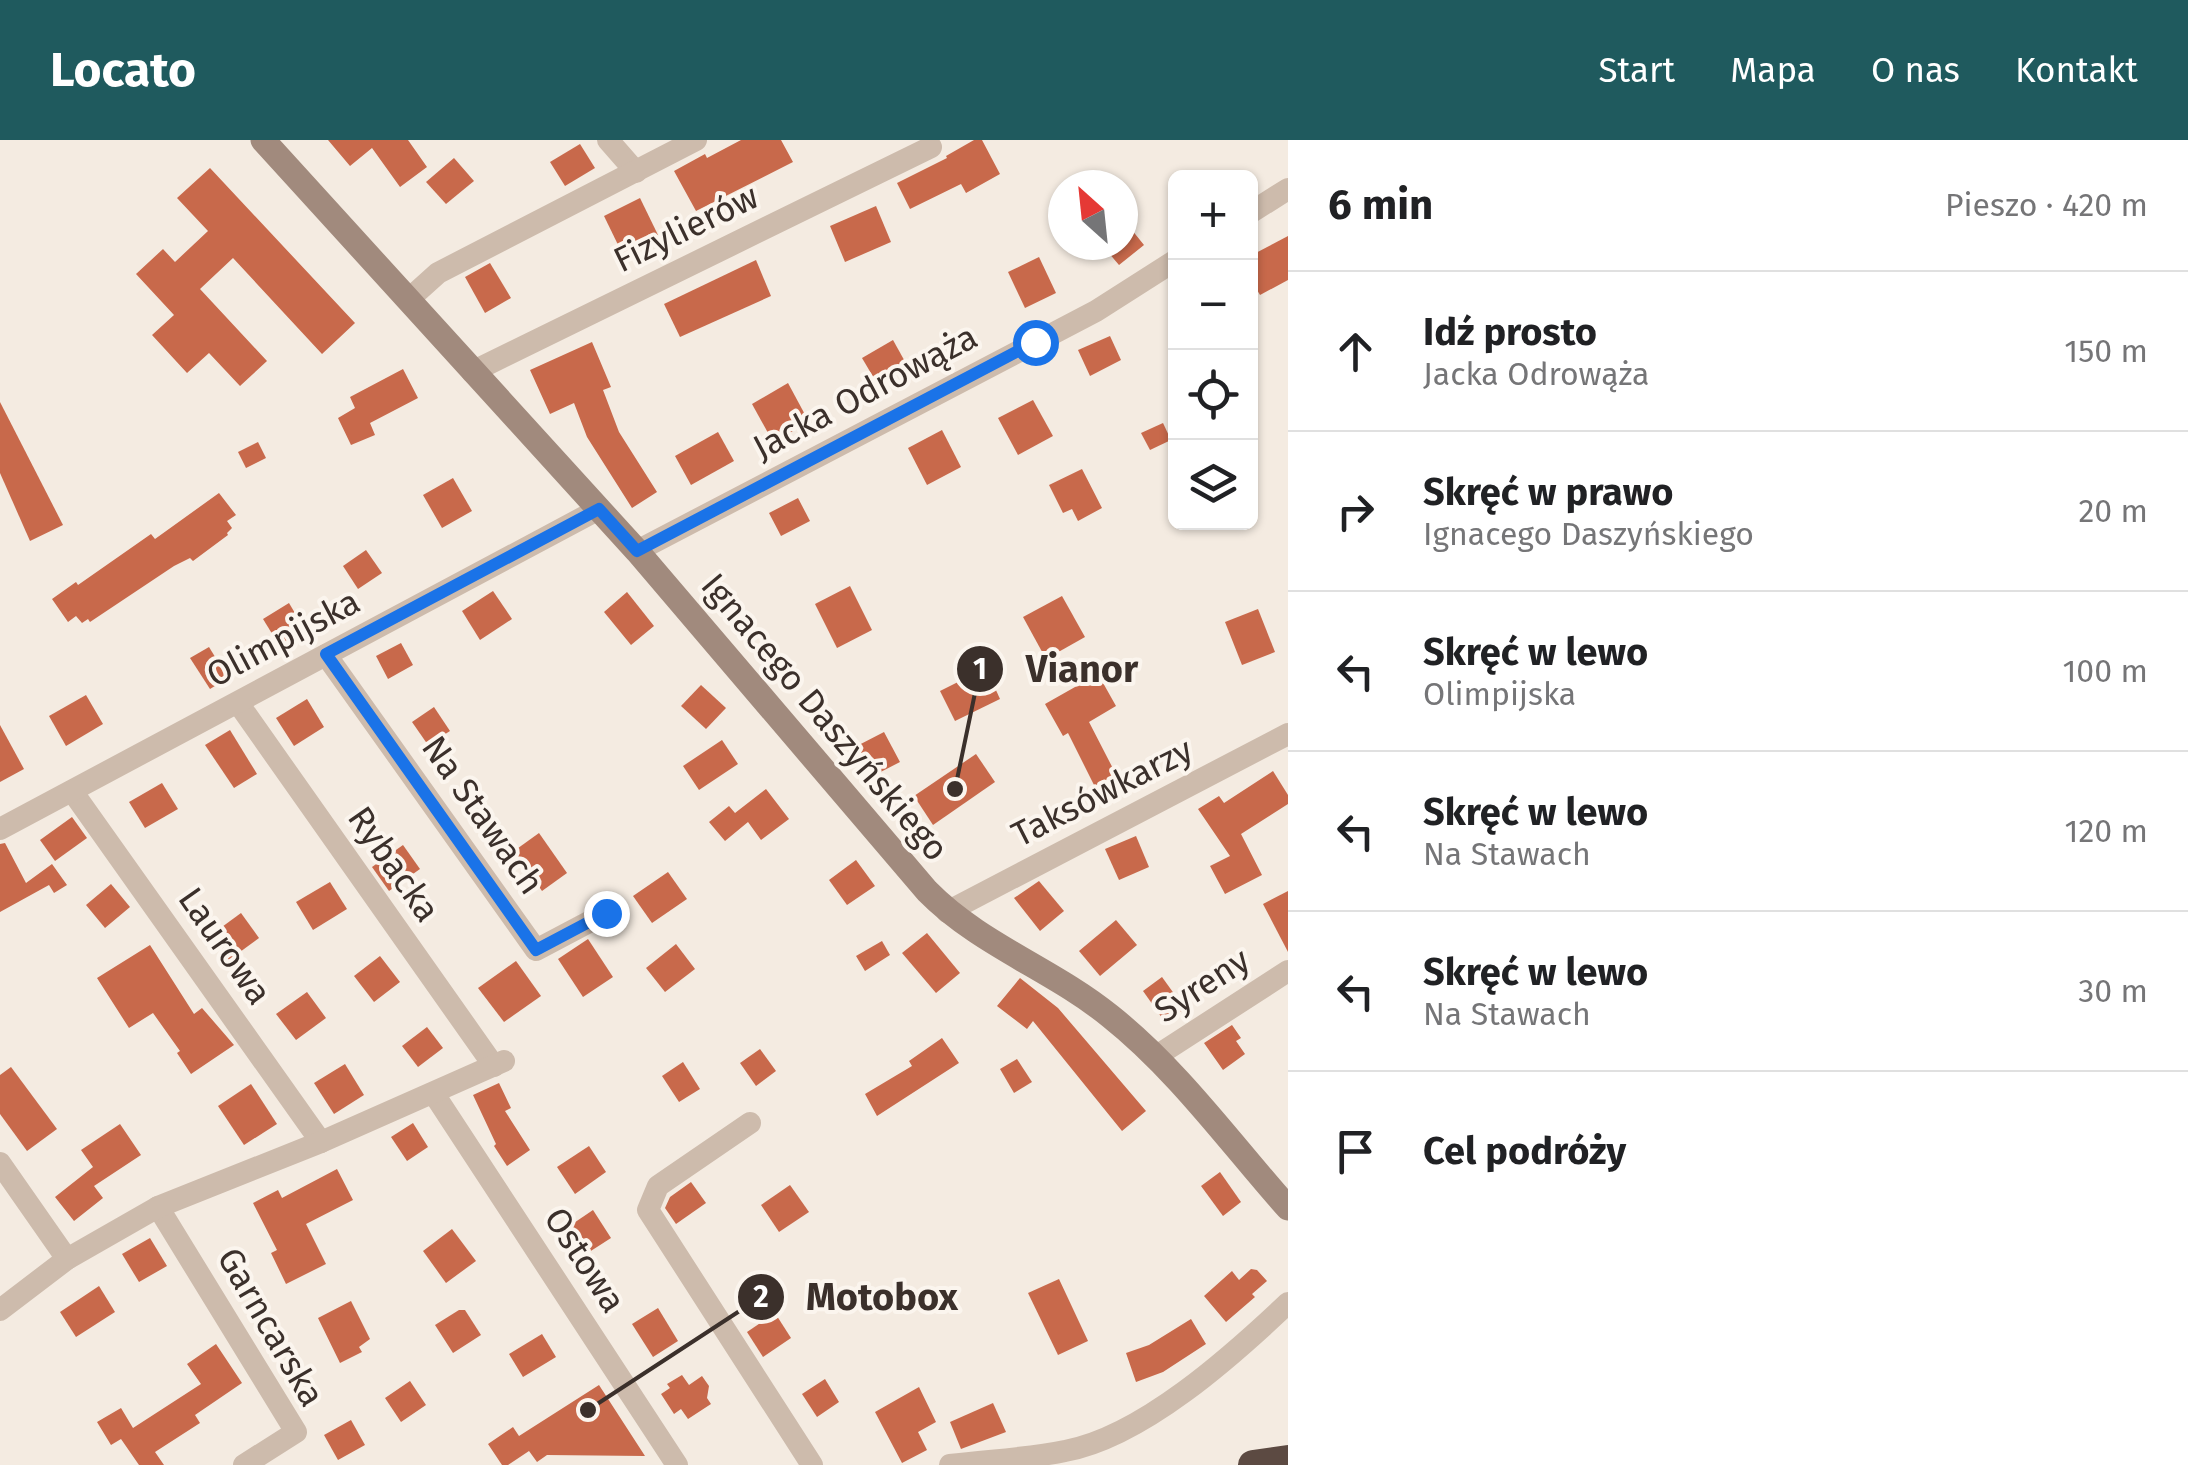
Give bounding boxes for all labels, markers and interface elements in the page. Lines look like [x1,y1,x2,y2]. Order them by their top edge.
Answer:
text: Locato [50,41,196,99]
text: Start [1598,49,1675,91]
text: Mapa [1730,49,1816,91]
text: O nas [1871,49,1960,91]
text: Kontakt [2015,49,2138,91]
north arrow [1048,170,1138,260]
map controls [1168,170,1258,530]
button: + [1168,170,1258,260]
street label: Fizylierów [607,175,765,281]
text: 6 min [1328,180,1433,230]
text: Pieszo · 420 m [1945,186,2148,224]
button: − [1168,260,1258,350]
text: Idź prosto [1423,309,1597,355]
street label: Jacka Odrowąża [746,315,984,469]
route start [1013,320,1059,366]
icon: ahead [1328,324,1383,379]
text: 150 m [2064,332,2148,370]
button: locate [1168,350,1258,440]
text: Jacka Odrowąża [1423,355,1650,393]
button: layers [1168,440,1258,530]
text: Skręć w prawo [1423,469,1673,515]
icon: right [1328,484,1383,539]
text: 20 m [2078,492,2148,530]
text: Ignacego Daszyńskiego [1423,515,1754,553]
street label: Ignacego Daszyńskiego [693,565,957,869]
street label: Olimpijska [199,580,367,696]
text: Skręć w lewo [1423,629,1648,675]
callout: Vianor [955,635,1158,703]
icon: left [1328,644,1383,699]
text: Vianor [1025,646,1139,692]
text: 1 [973,651,987,687]
text: 100 m [2063,652,2148,690]
text: Olimpijska [1423,675,1576,713]
street label: Na Stawach [413,728,553,902]
street label: Taksówkarzy [1005,729,1199,855]
text: Skręć w lewo [1423,789,1648,835]
street label: Rybacka [339,798,449,930]
icon: left [1328,804,1383,859]
text: 120 m [2065,812,2148,850]
text: Na Stawach [1423,835,1591,873]
street label: Laurowa [170,879,280,1013]
route end [584,891,630,937]
street label: Syreny [1147,939,1257,1031]
text: Skręć w lewo [1423,949,1648,995]
icon: left [1328,964,1383,1019]
text: 30 m [2078,972,2148,1010]
text: Na Stawach [1423,995,1591,1033]
icon: arrive [1328,1124,1383,1179]
text: Cel podróży [1423,1128,1626,1174]
street label: Ostowa [536,1200,634,1320]
street label: Garncarska [209,1240,333,1414]
callout: Motobox [736,1263,978,1331]
text: Motobox [806,1274,959,1320]
text: 2 [753,1279,769,1315]

